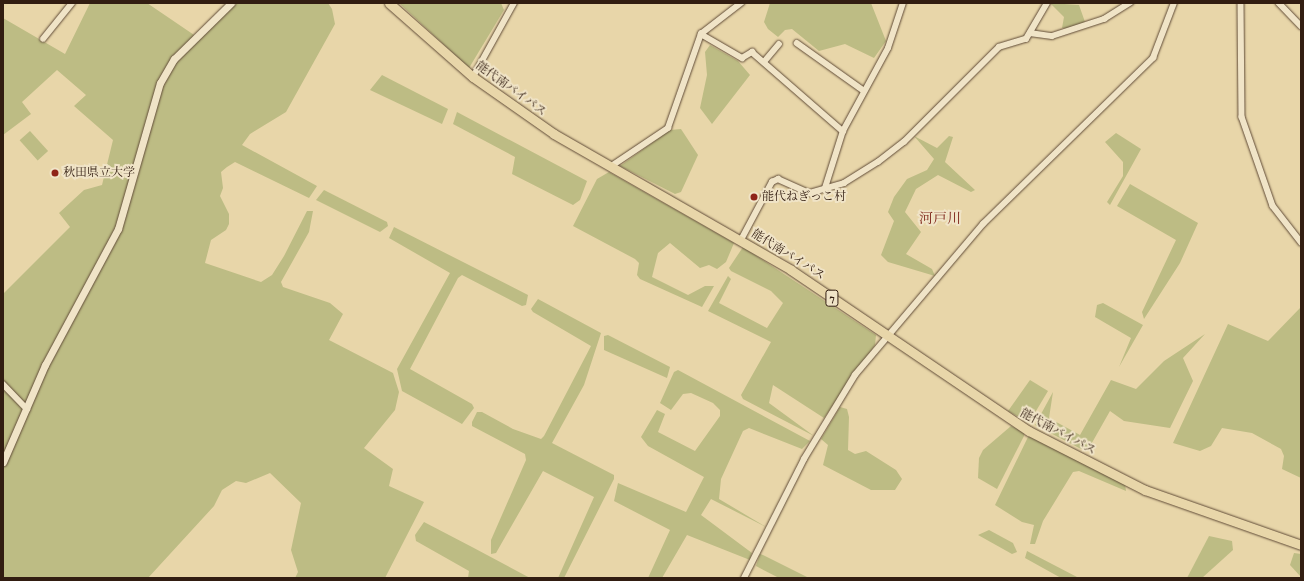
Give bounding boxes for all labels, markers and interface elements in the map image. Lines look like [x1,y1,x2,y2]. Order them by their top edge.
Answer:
street label: 能代南バイパス [473,58,549,120]
place label: 秋田県立大学 [63,166,135,180]
marker: 秋田県立大学 [50,168,60,178]
place label: 能代ねぎっこ村 [762,190,846,204]
marker: 能代ねぎっこ村 [749,192,759,202]
district label: 河戸川 [919,211,961,227]
street label: 能代南バイパス [749,227,827,283]
road number: 7 [825,289,839,307]
street label: 能代南バイパス [1018,406,1098,458]

